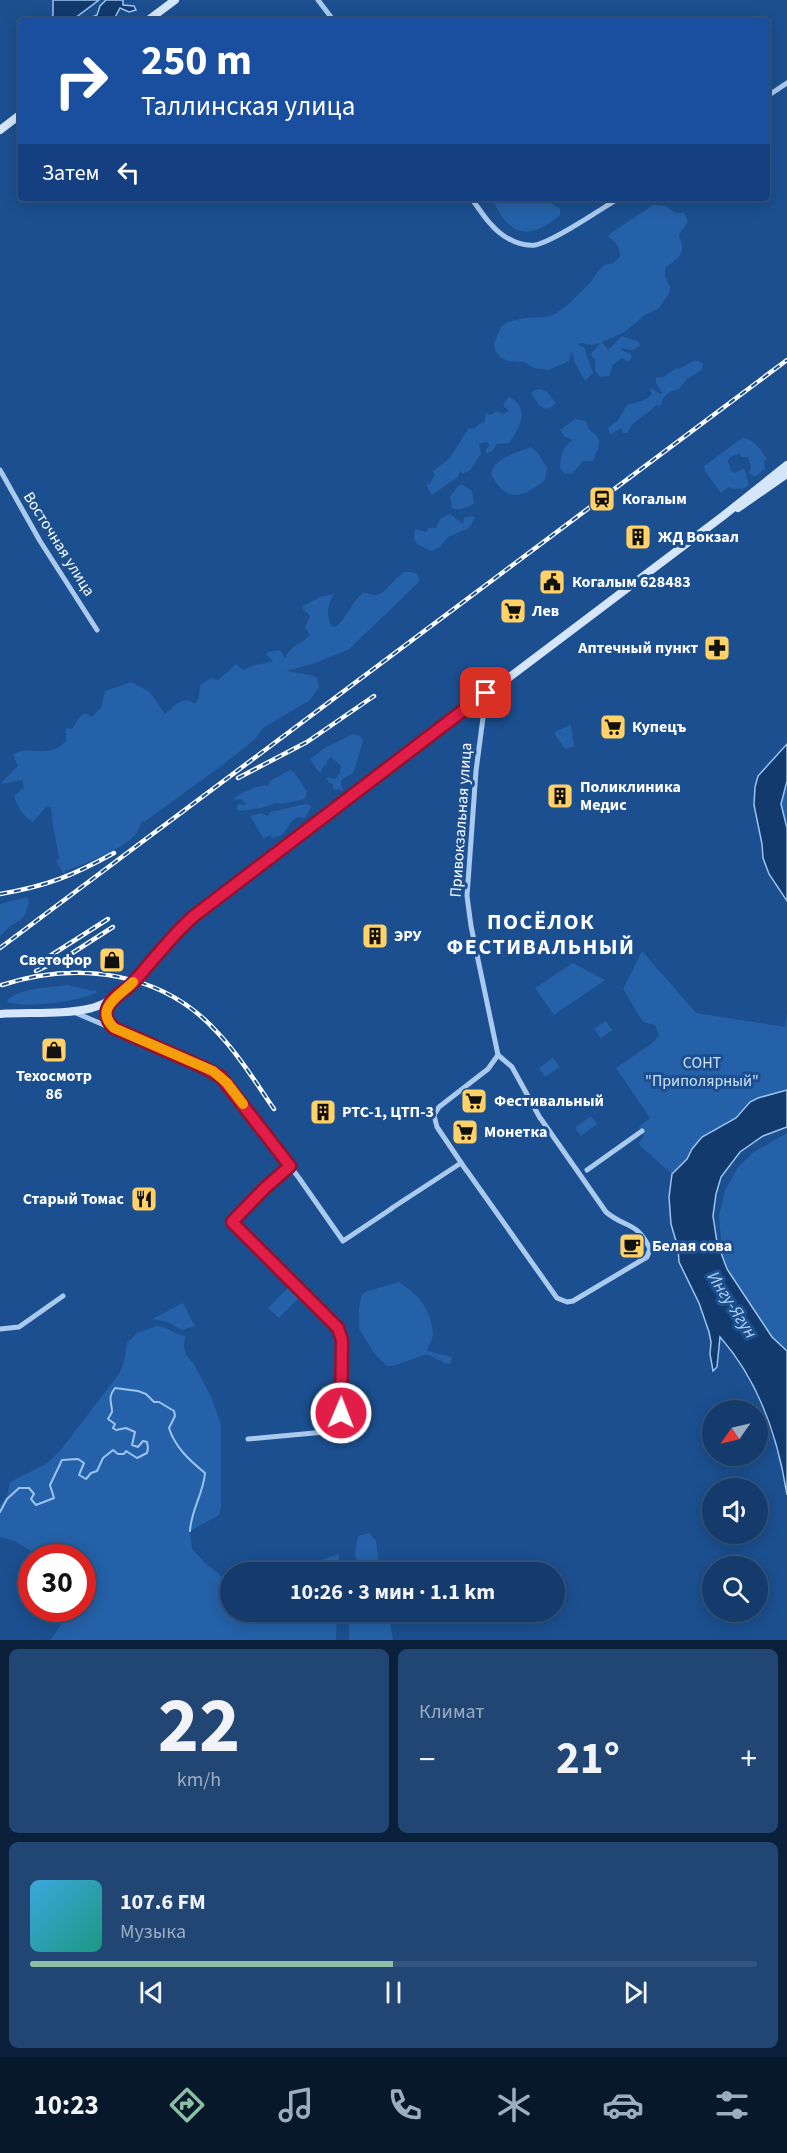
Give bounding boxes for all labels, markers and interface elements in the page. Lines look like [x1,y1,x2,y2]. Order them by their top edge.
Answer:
text: 250 m [141,31,252,91]
icon: right [42,42,120,120]
text: Таллинская улица [141,87,355,126]
icon: left [112,156,145,189]
text: Затем [42,157,100,189]
station icon: Когалым [587,484,617,514]
street label: Восточная улица [18,487,100,601]
place label: Когалым [622,488,687,510]
building icon: ЖД Вокзал [623,522,653,552]
place label: ЖД Вокзал [658,526,739,548]
public building icon: Когалым 628483 [537,567,567,597]
place label: Когалым 628483 [572,571,691,593]
supermarket icon: Лев [498,596,528,626]
place label: Лев [531,600,559,622]
pharmacy icon: Аптечный пункт [702,633,732,663]
place label: Аптечный пункт [577,637,698,659]
pin [460,667,511,718]
icon: arrive [469,676,502,709]
supermarket icon: Купецъ [598,712,628,742]
place label: Купецъ [632,716,686,738]
street label: Привокзальная улица [445,742,477,898]
place label: Поликлиника Медис [580,776,681,816]
building icon: Поликлиника Медис [545,781,575,811]
district label: ПОСЁЛОК ФЕСТИВАЛЬНЫЙ [447,906,635,963]
building icon: ЭРУ [360,921,390,951]
place label: ЭРУ [394,925,421,947]
shop icon: Светофор [97,945,127,975]
place label: Светофор [19,949,92,971]
shop icon: Техосмотр 86 [39,1035,69,1065]
park label: СОНТ "Приполярный" [645,1052,759,1092]
place label: Техосмотр 86 [16,1065,92,1105]
supermarket icon: Фестивальный [459,1086,489,1116]
place label: Фестивальный [494,1090,604,1112]
building icon: РТС-1, ЦТП-3 [308,1097,338,1127]
place label: РТС-1, ЦТП-3 [342,1101,434,1123]
supermarket icon: Монетка [450,1117,480,1147]
place label: Монетка [484,1121,547,1143]
restaurant icon: Старый Томас [129,1184,159,1214]
place label: Старый Томас [23,1188,125,1210]
cafe icon: Белая сова [617,1231,647,1261]
place label: Белая сова [652,1235,732,1257]
water label: Ингу-Ягун [701,1266,763,1344]
position arrow [309,1381,373,1445]
north arrow [702,1400,768,1466]
map controls [702,1400,768,1622]
button: sound [702,1478,768,1544]
speed limit sign: 30 [18,1544,96,1622]
button: search [702,1556,768,1622]
text: 10:26 · 3 мин · 1.1 km [290,1576,495,1608]
text: 22 [158,1671,240,1782]
text: Климат [419,1698,485,1726]
text: 21° [556,1727,620,1791]
text: − [419,1736,435,1783]
text: + [741,1736,757,1783]
text: km/h [177,1766,221,1794]
text: 107.6 FM [120,1886,206,1918]
text: Музыка [120,1918,186,1946]
icon: previous [135,1976,168,2009]
icon: pause [377,1976,410,2009]
icon: next [619,1976,652,2009]
icon: directions [166,2084,208,2126]
icon: music [275,2084,317,2126]
icon: phone [384,2084,426,2126]
icon: climate [493,2084,535,2126]
icon: car [602,2084,644,2126]
icon: filters [711,2084,753,2126]
text: 10:23 [34,2086,99,2125]

